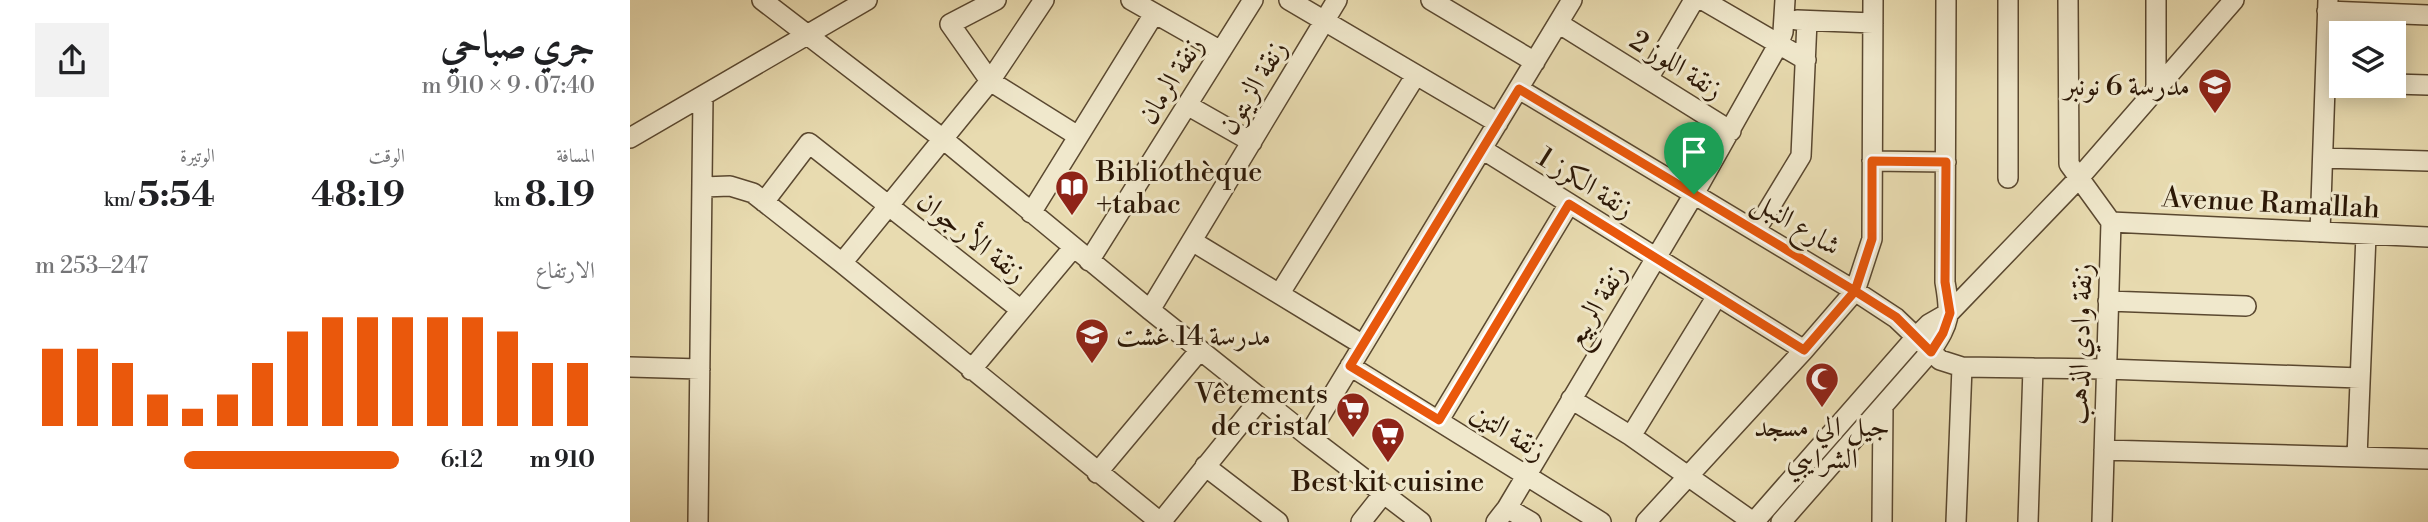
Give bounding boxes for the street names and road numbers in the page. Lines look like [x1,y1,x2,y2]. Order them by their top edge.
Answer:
street label: زنقة اللوز 2 [1623,23,1729,108]
street label: زنقة الرمان [1131,30,1212,131]
street label: زنقة الزيتون [1211,34,1295,142]
street label: زنقة الكرز 1 [1531,140,1640,227]
street label: Avenue Ramallah [2160,180,2381,227]
street label: زنقة الأرجوان [910,182,1034,291]
street label: شارع النبل [1743,184,1847,269]
street label: زنقة الربيع [1558,258,1641,358]
street label: زنقة وادي الذهب [2060,263,2105,426]
street label: زنقة التين [1464,396,1552,469]

